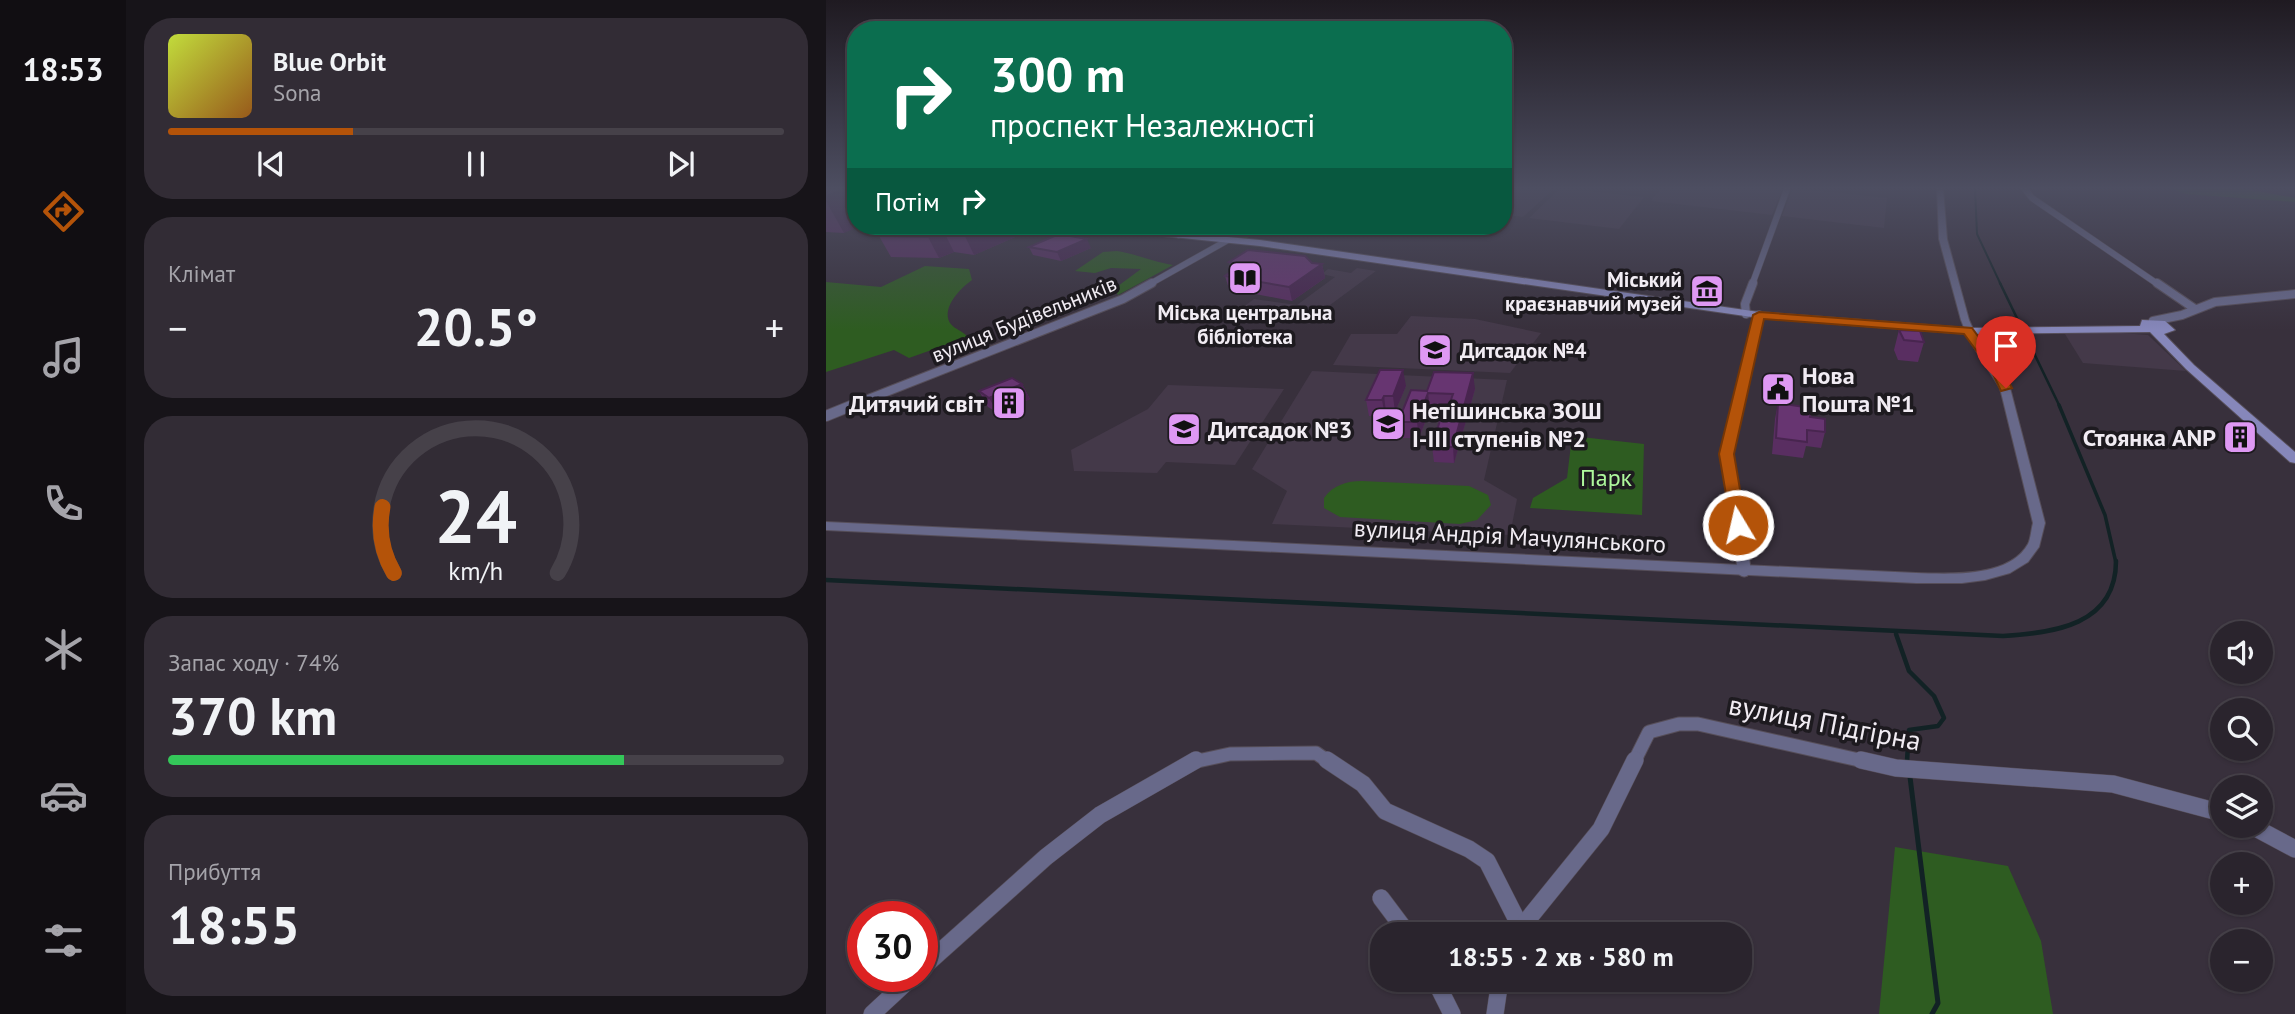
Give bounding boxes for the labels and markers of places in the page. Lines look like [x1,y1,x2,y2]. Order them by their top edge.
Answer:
library icon: Міська центральна бібліотека [1226,259,1264,297]
place label: Міський краєзнавчий музей [1505,266,1682,317]
museum icon: Міський краєзнавчий музей [1688,272,1726,310]
place label: Міська центральна бібліотека [1158,299,1332,350]
pin [1976,316,2036,388]
school or university icon: Дитсадок №4 [1416,331,1454,369]
place label: Дитсадок №4 [1460,337,1586,364]
place label: Нова Пошта №1 [1802,360,1915,419]
public building icon: Нова Пошта №1 [1759,370,1797,408]
building icon: Дитячий світ [990,384,1028,422]
place label: Дитячий світ [849,388,985,419]
place label: Нетішинська ЗОШ І-ІІІ ступенів №2 [1412,395,1602,454]
school or university icon: Нетішинська ЗОШ І-ІІІ ступенів №2 [1369,405,1407,443]
school or university icon: Дитсадок №3 [1165,410,1203,448]
place label: Дитсадок №3 [1208,414,1352,445]
building icon: Стоянка ANP [2221,418,2259,456]
place label: Стоянка ANP [2083,422,2216,453]

